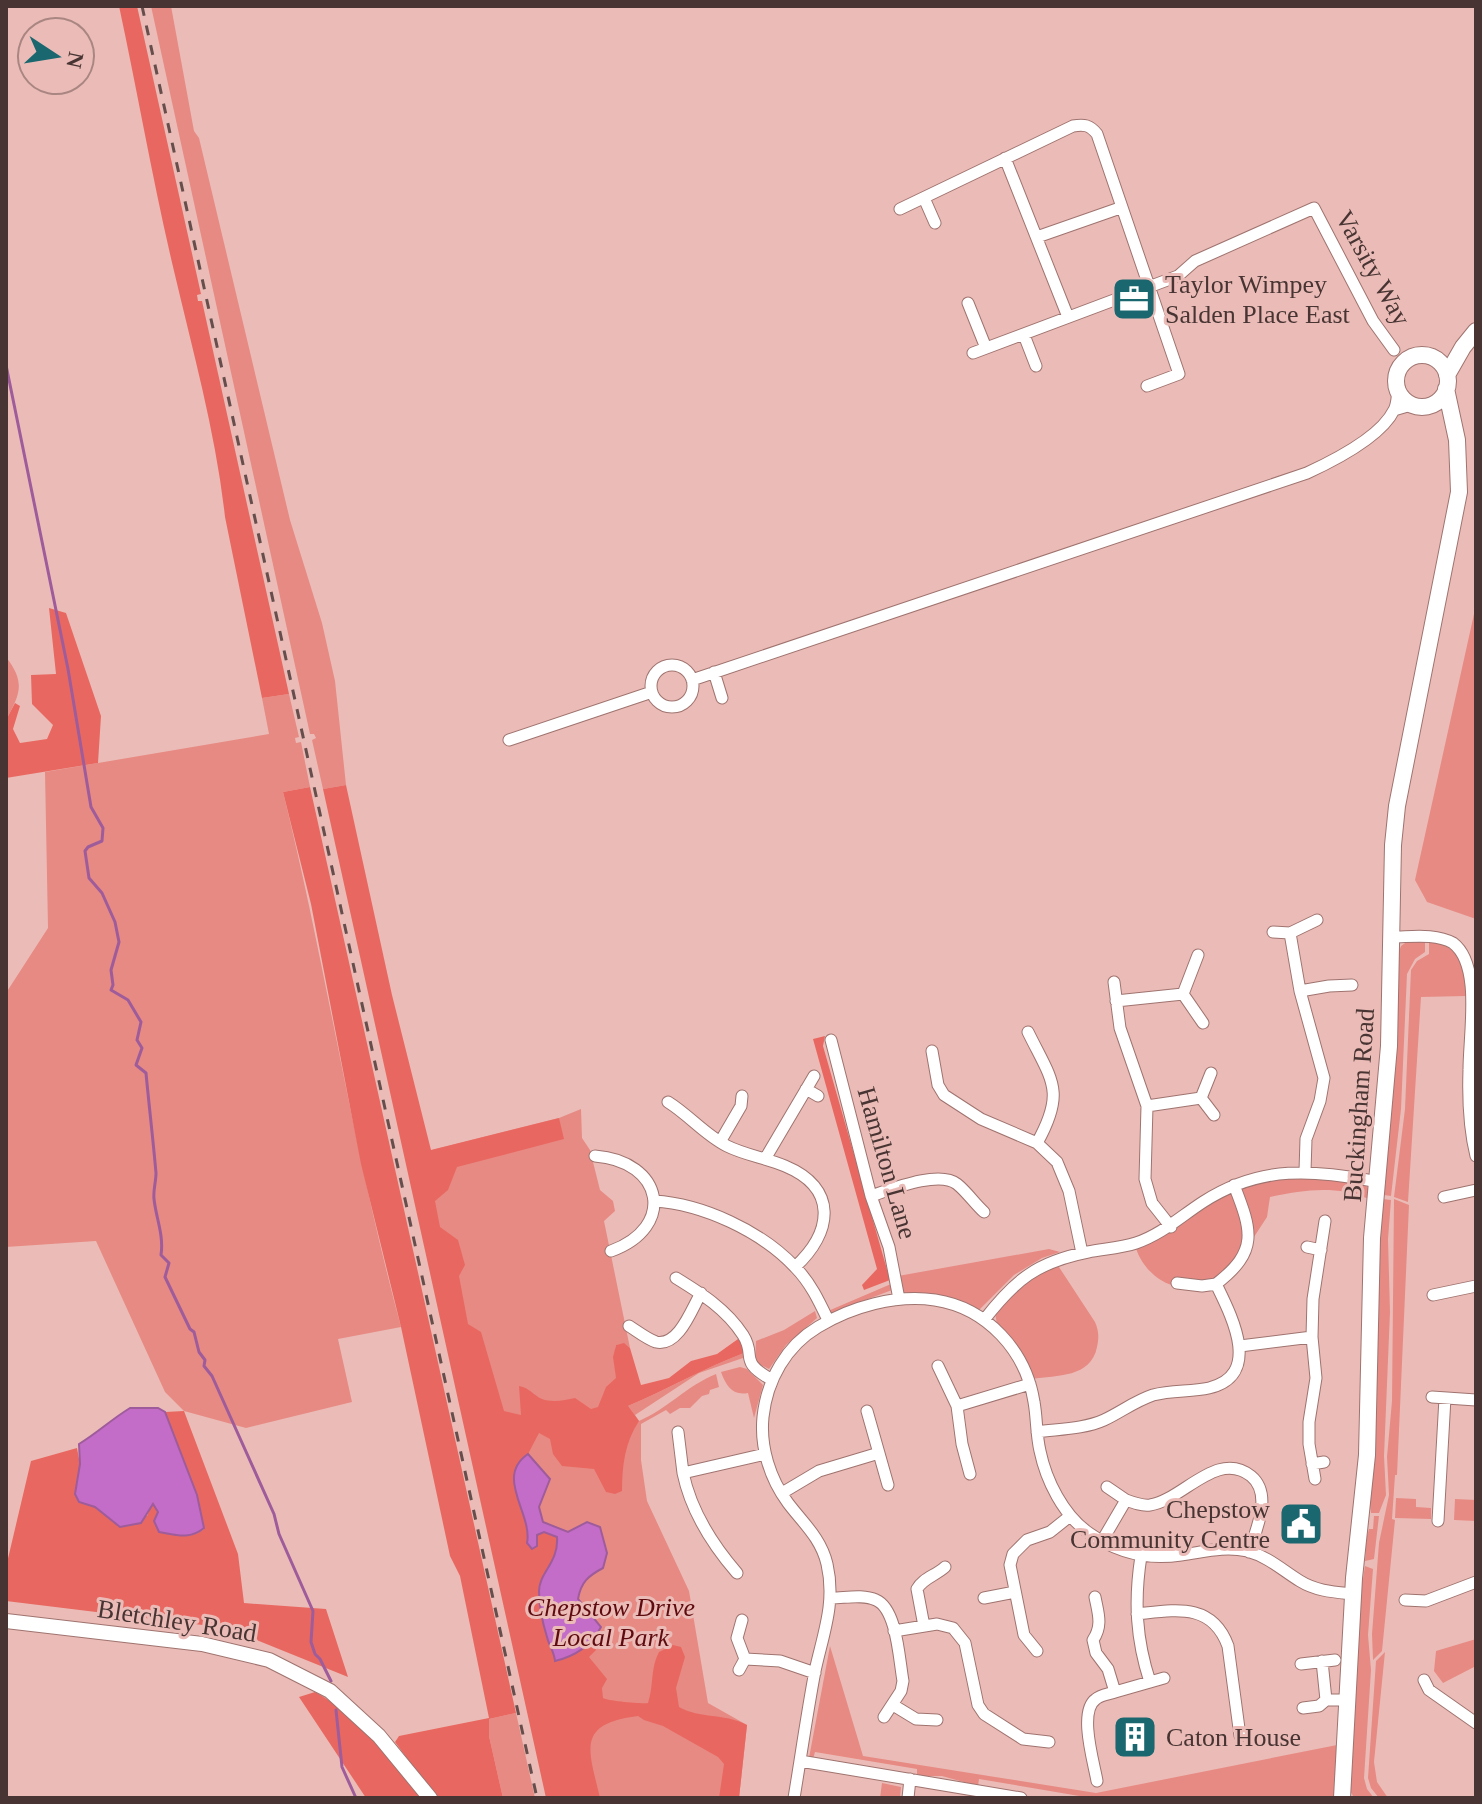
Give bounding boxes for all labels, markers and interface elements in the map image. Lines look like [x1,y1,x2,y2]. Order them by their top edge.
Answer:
north arrow [16,16,96,96]
text: N [61,50,89,71]
street label: Varsity Way [1330,206,1416,330]
place label: Taylor Wimpey Salden Place East [1165,270,1351,329]
office icon: Taylor Wimpey Salden Place East [1110,275,1158,323]
street label: Buckingham Road [1338,1007,1380,1203]
street label: Hamilton Lane [851,1084,923,1242]
place label: Chepstow Community Centre [1070,1495,1270,1554]
public building icon: Chepstow Community Centre [1277,1500,1325,1548]
park label: Chepstow Drive Local Park [527,1593,695,1652]
street label: Bletchley Road [95,1594,259,1648]
building icon: Caton House [1111,1713,1159,1761]
place label: Caton House [1166,1723,1301,1752]

